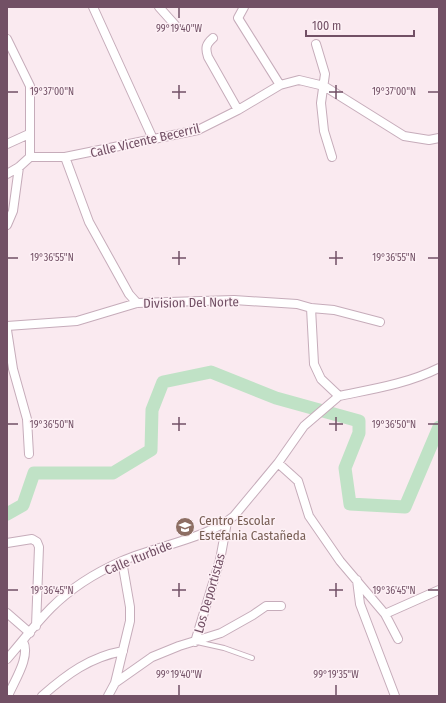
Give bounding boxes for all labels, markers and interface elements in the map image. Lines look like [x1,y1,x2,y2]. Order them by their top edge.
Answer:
scale bar [306,12,414,38]
text: 100 m [312,19,341,33]
text: 99°19'40"W [156,23,203,35]
text: 19°37'00"N [30,86,74,98]
text: 19°37'00"N [372,86,416,98]
street label: Calle Vicente Becerril [89,120,202,160]
text: 19°36'55"N [30,252,74,264]
text: 19°36'55"N [372,252,416,264]
street label: Division Del Norte [143,294,239,311]
text: 19°36'50"N [30,419,74,431]
text: 19°36'50"N [372,419,416,431]
place label: Centro Escolar Estefania Castañeda [199,513,306,543]
school or university icon: Centro Escolar Estefania Castañeda [174,516,196,538]
street label: Calle Iturbide [102,537,174,578]
street label: Los Deportistas [191,551,228,635]
text: 19°36'45"N [30,585,74,597]
text: 19°36'45"N [372,585,416,597]
text: 99°19'40"W [156,669,203,681]
text: 99°19'35"W [313,669,359,681]

